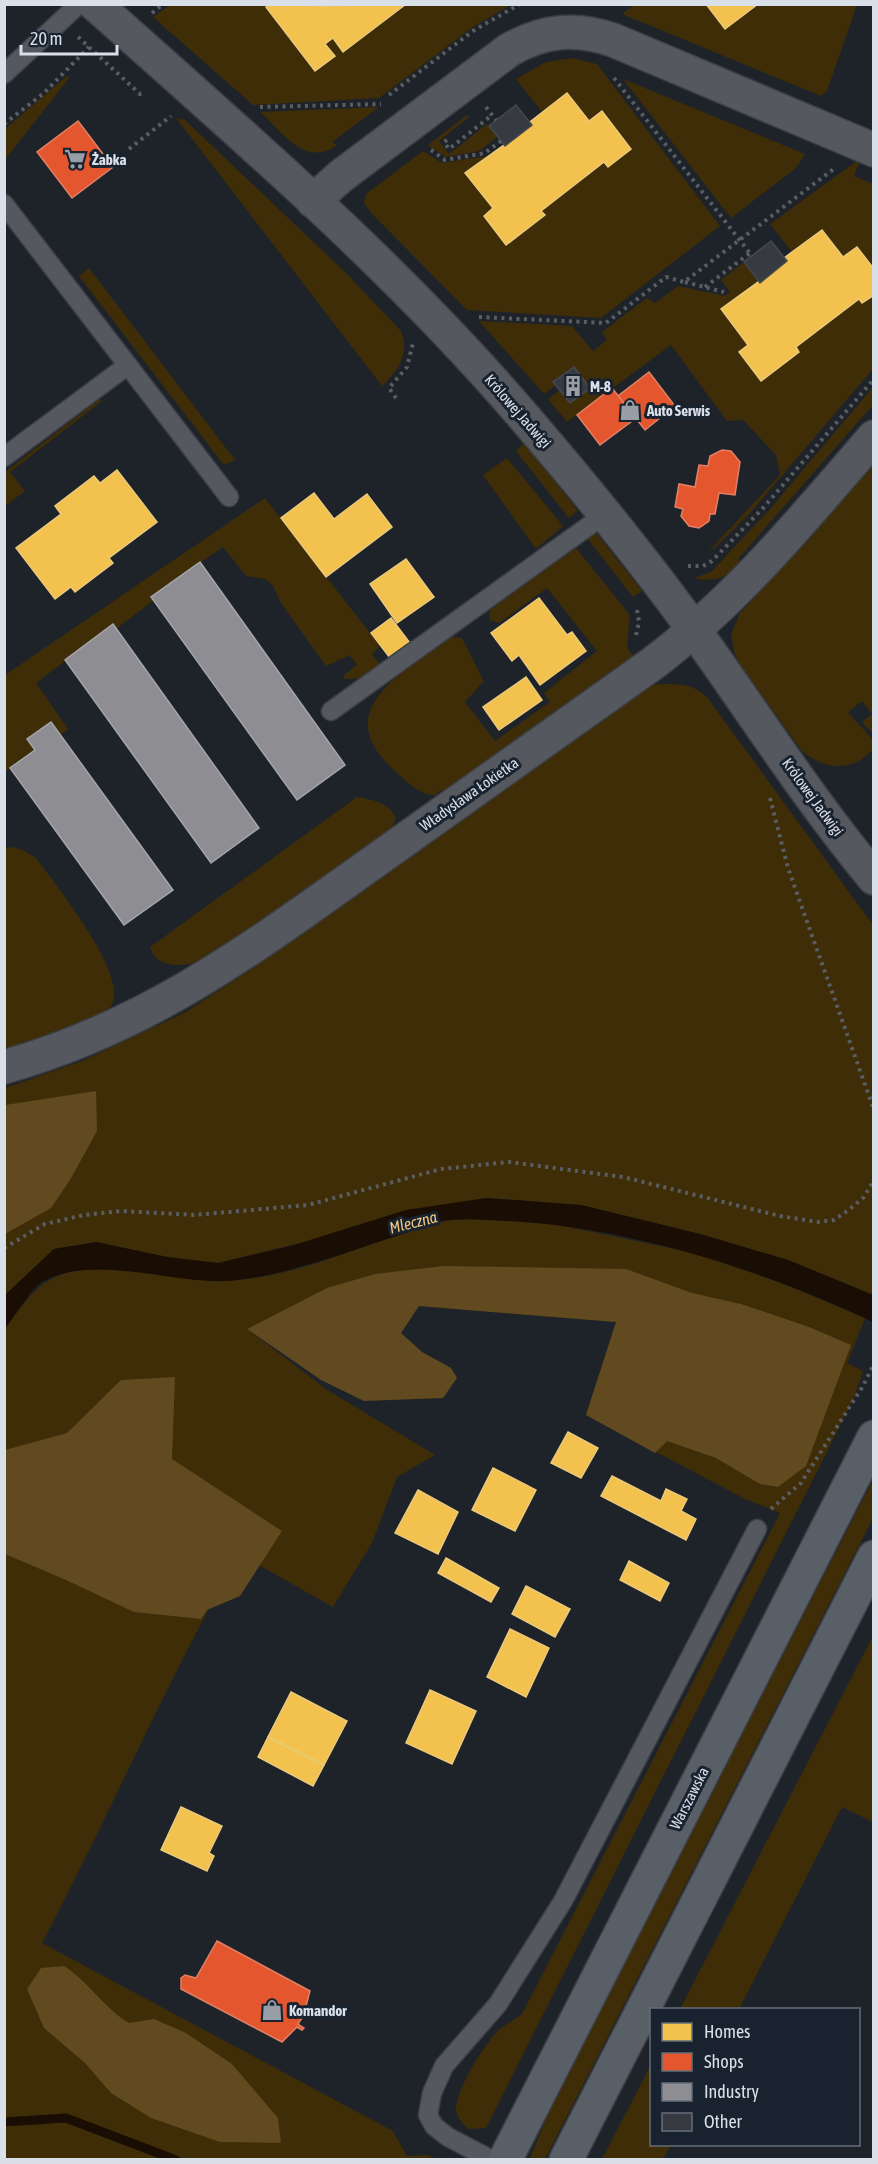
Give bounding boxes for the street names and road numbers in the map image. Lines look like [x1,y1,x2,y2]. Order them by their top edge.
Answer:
street label: Królowej Jadwigi [481,371,555,451]
street label: Władysława Łokietka [416,754,522,834]
street label: Królowej Jadwigi [779,755,847,839]
street label: Warszawska [666,1764,712,1832]

